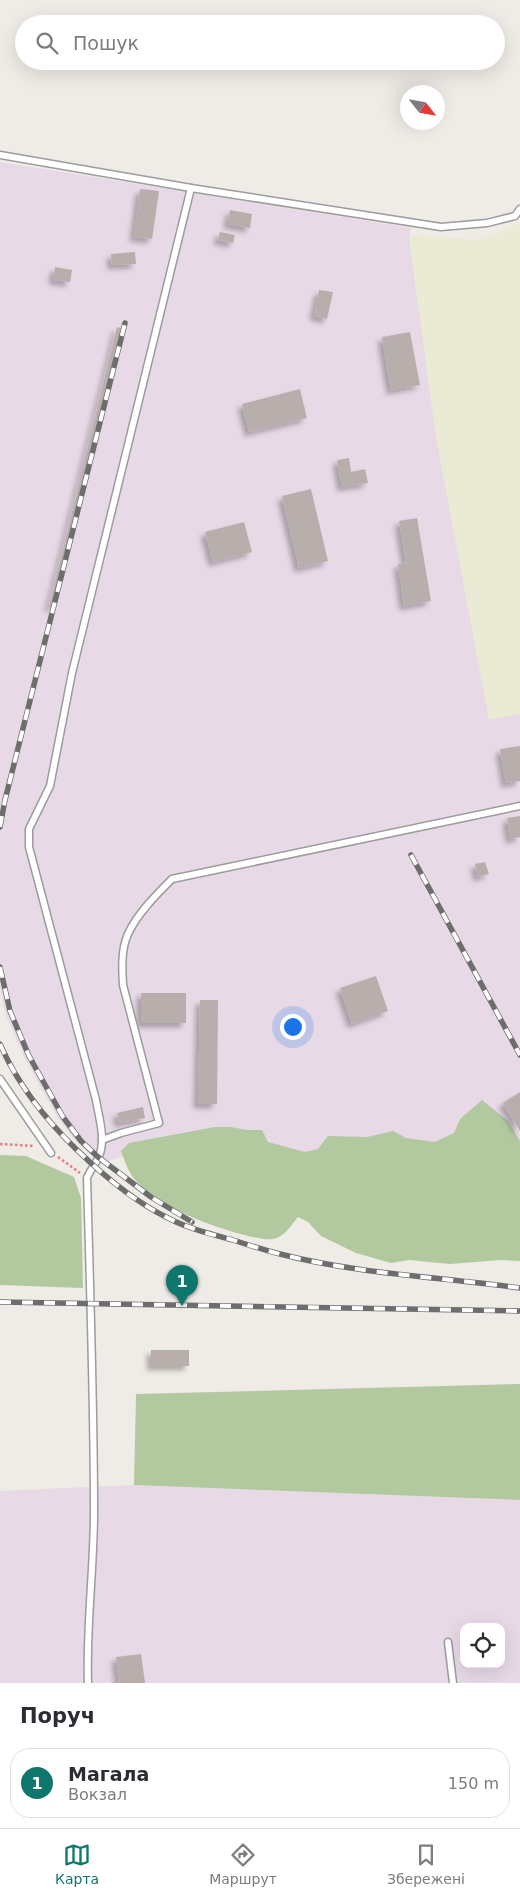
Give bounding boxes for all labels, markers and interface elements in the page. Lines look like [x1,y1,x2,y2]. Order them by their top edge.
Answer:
search box [15,15,505,70]
icon: search [33,29,61,57]
text: Пошук [73,32,139,54]
north arrow [400,85,445,130]
your location [280,1014,306,1040]
pin: 1 [166,1265,198,1306]
map controls [460,1623,505,1668]
button: locate [460,1623,505,1668]
text: Поруч [20,1704,95,1728]
text: Магала [68,1763,149,1785]
text: 1 [31,1774,43,1793]
text: 150 m [448,1774,499,1793]
text: Вокзал [68,1785,127,1804]
tab: Карта [55,1841,99,1887]
tab: Маршрут [209,1841,277,1887]
tab: Збережені [387,1841,465,1887]

